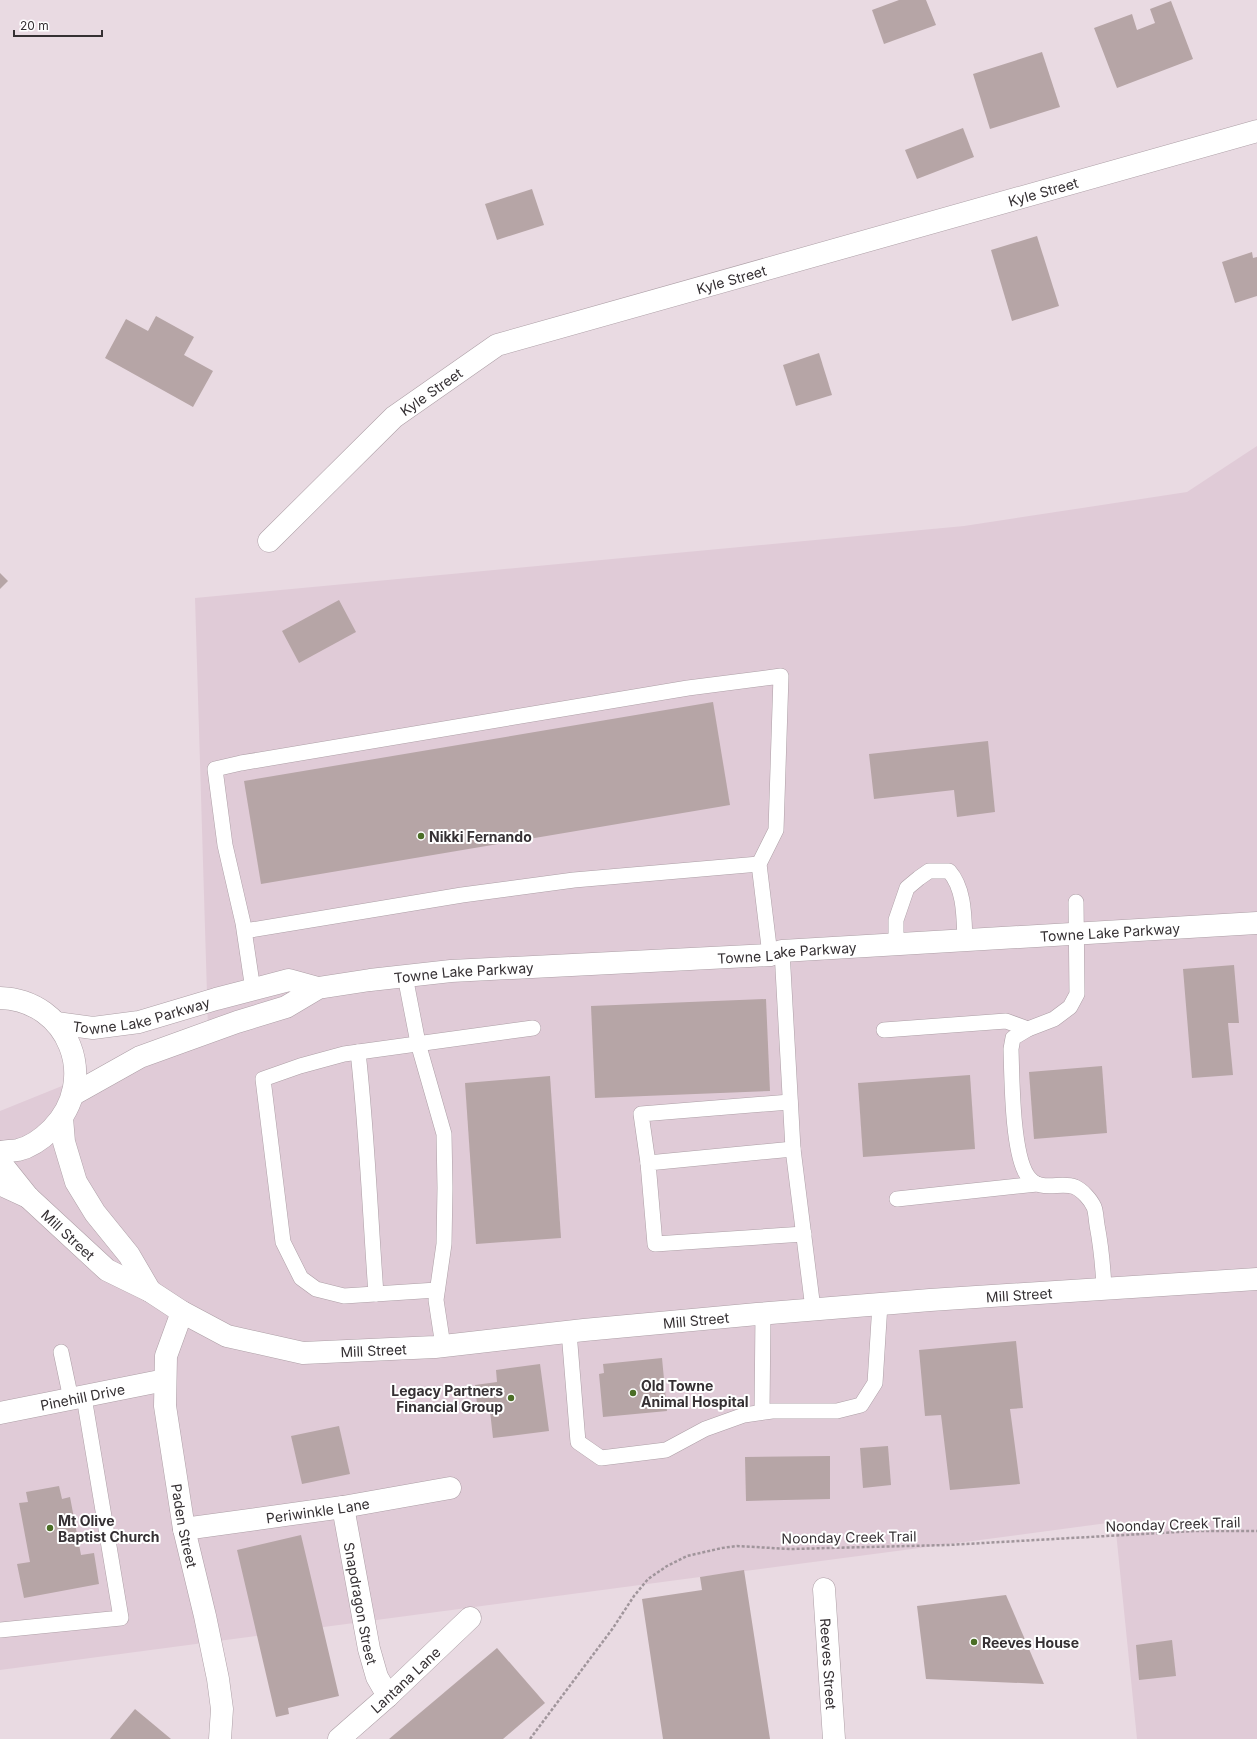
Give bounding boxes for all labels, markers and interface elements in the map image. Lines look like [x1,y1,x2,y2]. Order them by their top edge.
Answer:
scale bar [14,12,102,38]
text: 20 m [20,18,49,33]
street label: Kyle Street [1006,173,1080,209]
street label: Kyle Street [694,261,768,297]
street label: Kyle Street [397,363,465,419]
place label: Nikki Fernando [429,828,532,845]
marker: Nikki Fernando [416,831,426,841]
street label: Towne Lake Parkway [1040,919,1181,944]
street label: Towne Lake Parkway [717,938,857,966]
street label: Towne Lake Parkway [393,958,534,986]
street label: Towne Lake Parkway [72,993,212,1037]
street label: Mill Street [38,1206,99,1263]
street label: Mill Street [985,1284,1053,1305]
street label: Mill Street [662,1308,730,1331]
street label: Mill Street [340,1340,407,1360]
place label: Old Towne Animal Hospital [641,1377,749,1410]
street label: Pinehill Drive [39,1380,126,1413]
place label: Legacy Partners Financial Group [391,1382,503,1415]
marker: Old Towne Animal Hospital [628,1388,638,1398]
marker: Legacy Partners Financial Group [506,1393,516,1403]
street label: Paden Street [169,1482,202,1570]
street label: Periwinkle Lane [265,1494,371,1526]
place label: Mt Olive Baptist Church [58,1512,160,1545]
street label: Noonday Creek Trail [1105,1513,1241,1535]
marker: Mt Olive Baptist Church [45,1523,55,1533]
street label: Noonday Creek Trail [781,1527,917,1547]
street label: Snapdragon Street [341,1541,382,1667]
street label: Reeves Street [817,1618,841,1710]
place label: Reeves House [982,1634,1079,1651]
marker: Reeves House [969,1637,979,1647]
street label: Lantana Lane [367,1643,443,1716]

